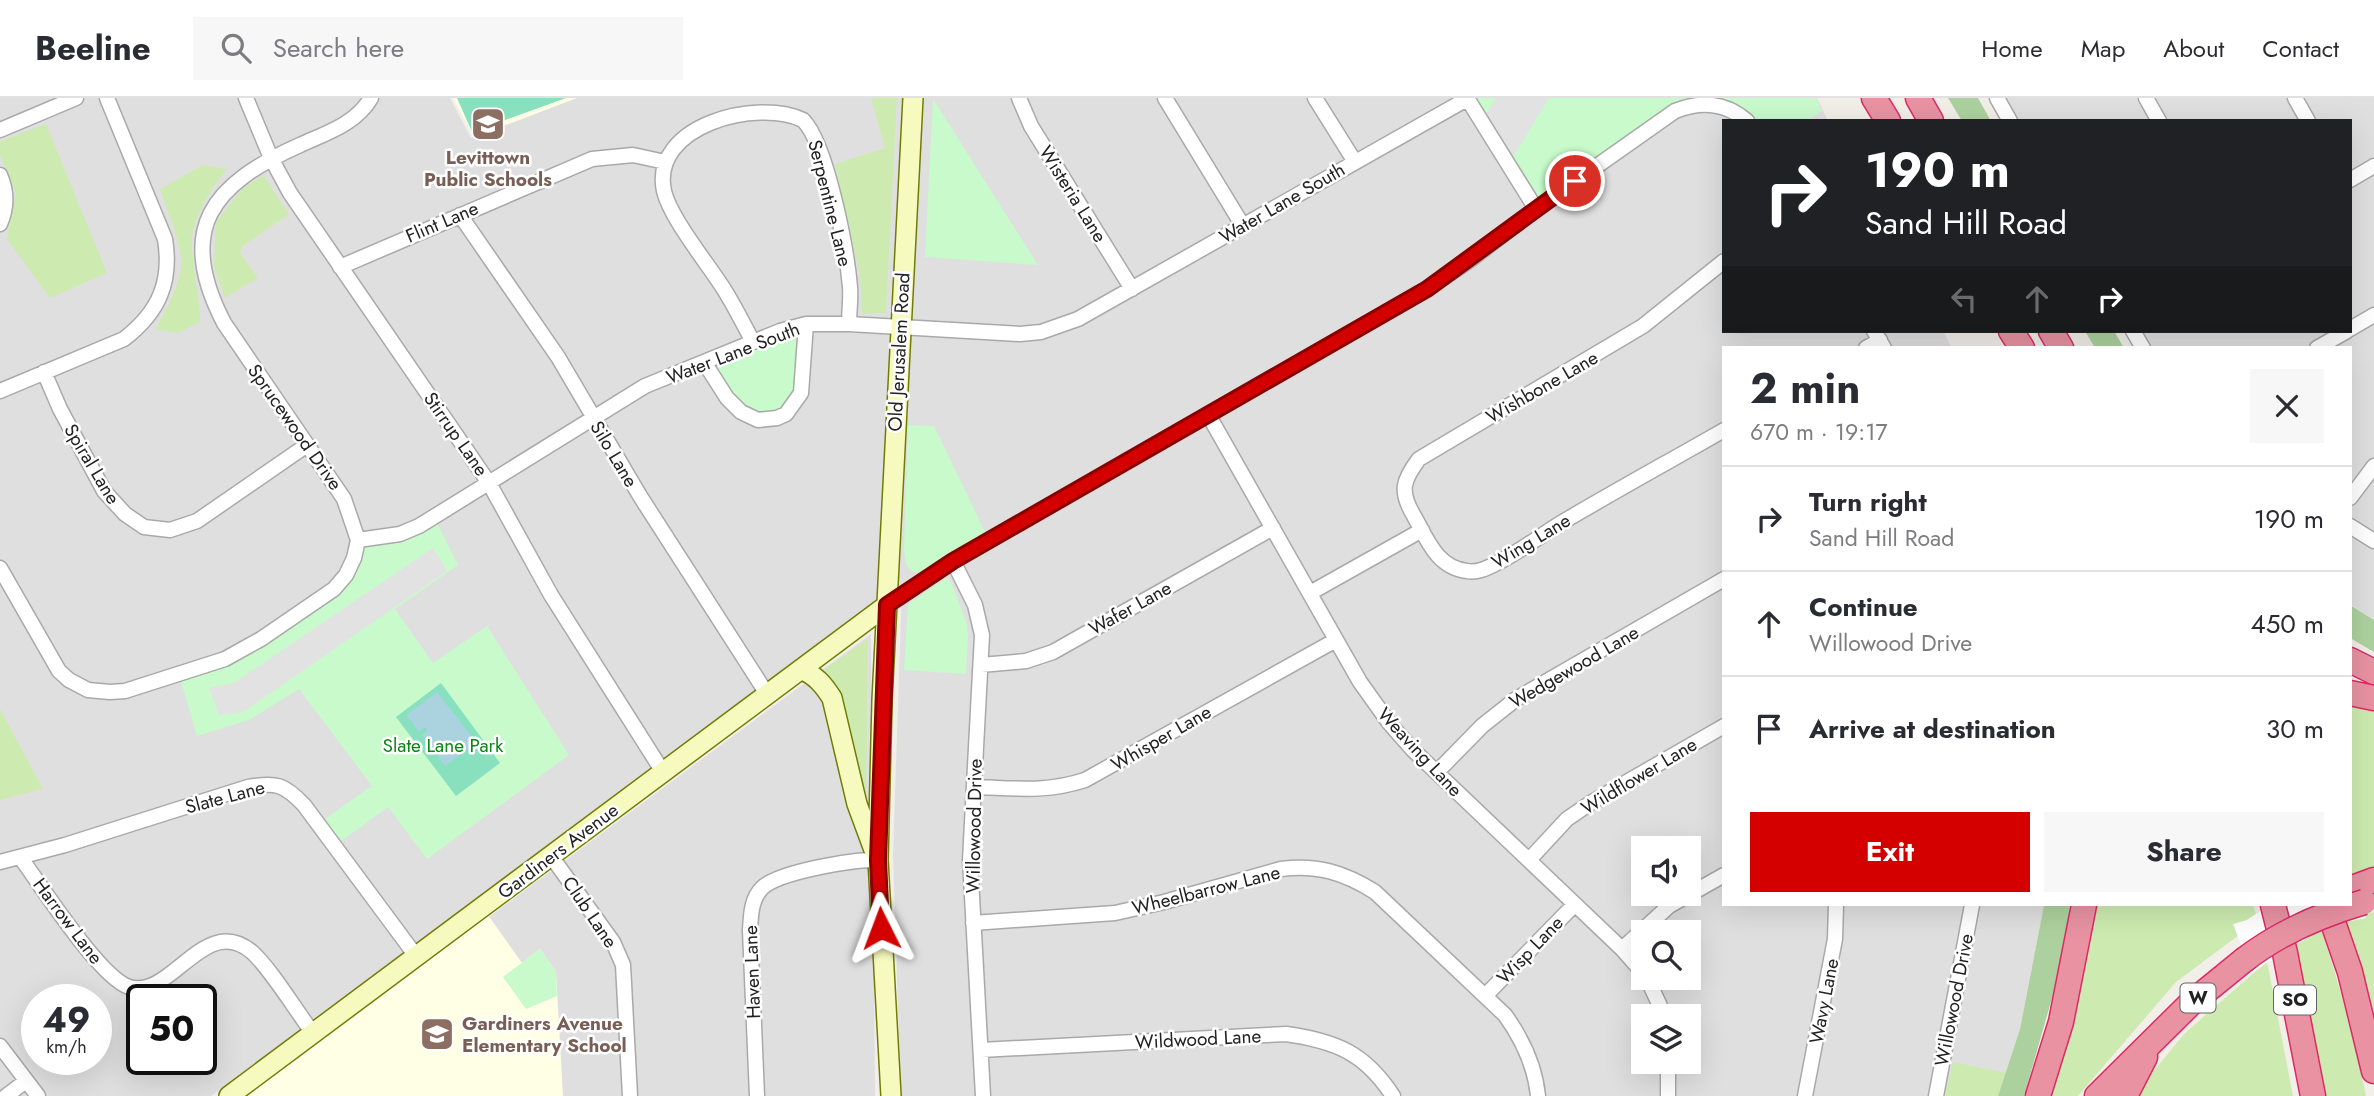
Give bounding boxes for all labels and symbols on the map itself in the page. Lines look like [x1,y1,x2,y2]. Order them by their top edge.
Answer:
school or university icon: Levittown Public Schools [469,105,507,143]
street label: Serpentine Lane [801,137,859,269]
street label: Wisteria Lane [1033,140,1114,248]
place label: Levittown Public Schools [424,144,552,193]
pin [1545,151,1605,211]
street label: Water Lane South [1214,156,1350,250]
street label: Flint Lane [402,195,483,249]
street label: Old Jerusalem Road [881,272,917,432]
street label: Water Lane South [662,315,804,391]
street label: Wishbone Lane [1481,344,1603,430]
street label: Sprucewood Drive [241,358,349,496]
street label: Stirrup Lane [417,387,495,482]
street label: Silo Lane [584,416,645,493]
street label: Spiral Lane [57,419,127,509]
street label: Wing Lane [1486,507,1576,575]
street label: Wafer Lane [1084,574,1176,642]
street label: Wedgewood Lane [1504,619,1644,715]
street label: Whisper Lane [1106,698,1216,778]
street label: Weaving Lane [1371,701,1469,803]
street label: Wildflower Lane [1576,731,1702,821]
park label: Slate Lane Park [383,732,504,759]
street label: Willowood Drive [959,758,989,894]
street label: Slate Lane [182,773,268,821]
street label: Gardiners Avenue [492,796,624,905]
street label: Wheelbarrow Lane [1129,859,1283,921]
street label: Club Lane [556,871,624,953]
street label: Harrow Lane [27,872,109,970]
position arrow [844,891,918,965]
street label: Wisp Lane [1491,910,1570,990]
street label: Haven Lane [737,925,767,1019]
street label: Willowood Drive [1928,931,1980,1069]
street label: Wavy Lane [1803,956,1846,1046]
speed limit sign: 50 [126,984,217,1075]
road number: W [2180,984,2216,1013]
road number: SO [2274,986,2316,1015]
place label: Gardiners Avenue Elementary School [462,1010,627,1059]
school or university icon: Gardiners Avenue Elementary School [418,1015,456,1053]
street label: Wildwood Lane [1134,1022,1262,1056]

